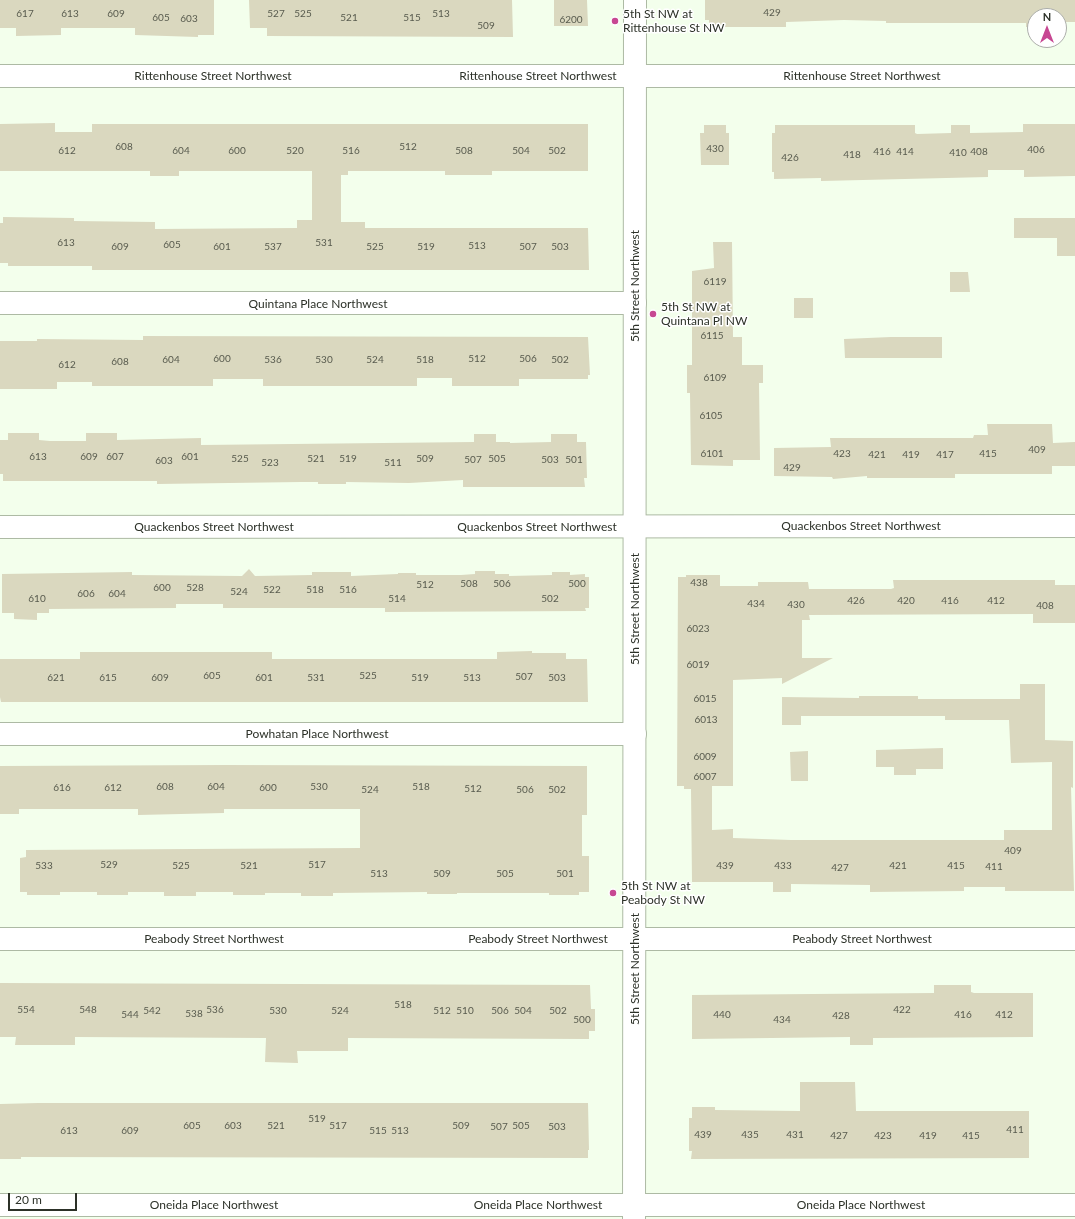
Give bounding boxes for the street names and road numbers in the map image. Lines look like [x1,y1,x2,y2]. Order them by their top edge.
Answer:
street label: Rittenhouse Street Northwest [134,69,292,83]
street label: Rittenhouse Street Northwest [459,69,617,83]
street label: Rittenhouse Street Northwest [783,69,941,83]
street label: 5th Street Northwest [628,230,642,342]
street label: Quintana Place Northwest [249,297,387,311]
street label: Quackenbos Street Northwest [781,519,941,533]
street label: Quackenbos Street Northwest [134,520,294,534]
street label: Quackenbos Street Northwest [457,520,617,534]
street label: 5th Street Northwest [628,553,642,665]
street label: Powhatan Place Northwest [246,727,388,741]
street label: 5th Street Northwest [628,913,642,1025]
street label: Peabody Street Northwest [144,932,284,946]
street label: Peabody Street Northwest [468,932,608,946]
street label: Peabody Street Northwest [792,932,932,946]
street label: Oneida Place Northwest [150,1198,278,1212]
street label: Oneida Place Northwest [474,1198,602,1212]
street label: Oneida Place Northwest [797,1198,925,1212]

